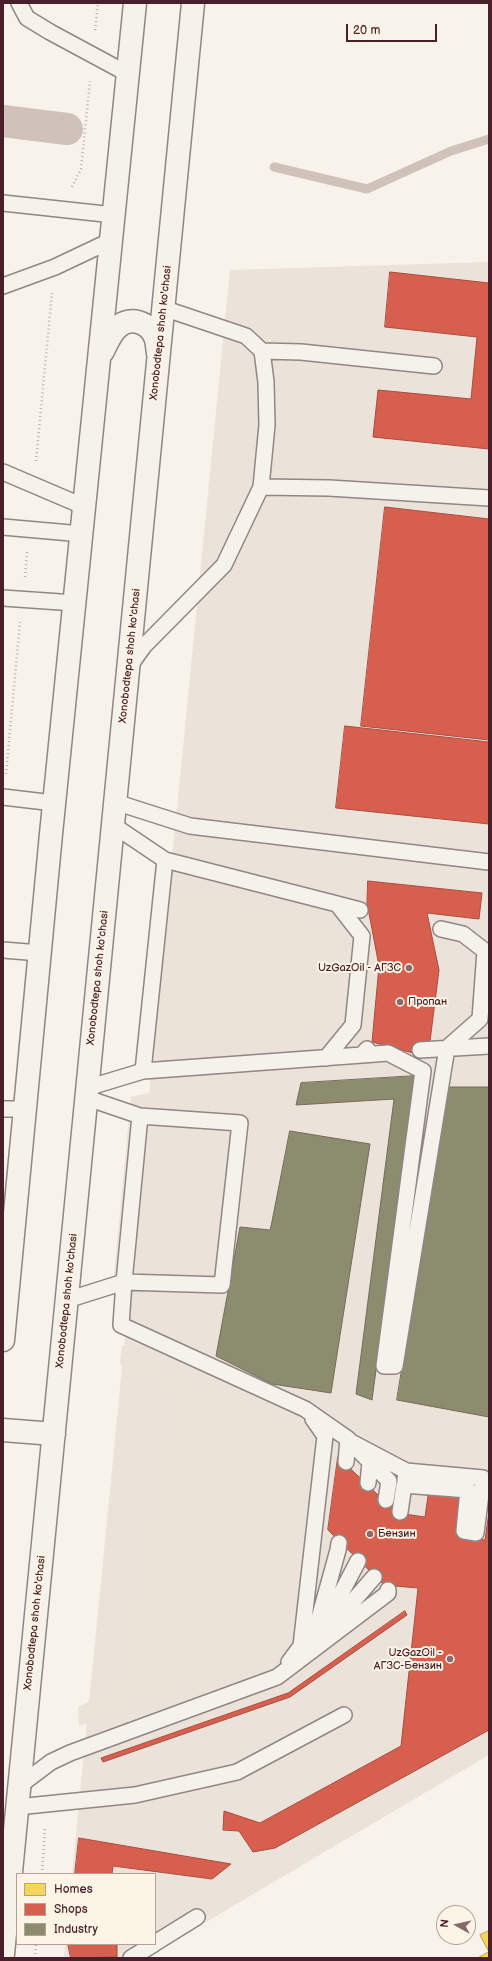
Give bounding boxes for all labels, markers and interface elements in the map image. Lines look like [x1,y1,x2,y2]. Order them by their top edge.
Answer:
scale bar [348,16,439,42]
text: 20 m [353,23,380,38]
street label: Xonobodtepa shoh ko'chasi [147,265,175,401]
street label: Xonobodtepa shoh ko'chasi [116,588,144,724]
street label: Xonobodtepa shoh ko'chasi [84,910,112,1046]
place label: UzGazOil - АГЗС [318,961,401,975]
marker: UzGazOil - АГЗС [404,963,414,973]
place label: Пропан [408,995,447,1009]
marker: Пропан [395,997,405,1007]
street label: Xonobodtepa shoh ko'chasi [53,1233,81,1369]
place label: Бензин [378,1527,416,1541]
marker: Бензин [365,1529,375,1539]
street label: Xonobodtepa shoh ko'chasi [21,1555,49,1691]
place label: UzGazOil - АГЗС-Бензин [374,1646,442,1672]
marker: UzGazOil - АГЗС-Бензин [445,1654,455,1664]
legend [16,1873,156,1945]
text: Homes [54,1882,93,1897]
text: Shops [54,1902,88,1917]
north arrow [436,1905,476,1945]
text: N [438,1918,452,1928]
text: Industry [54,1922,98,1937]

